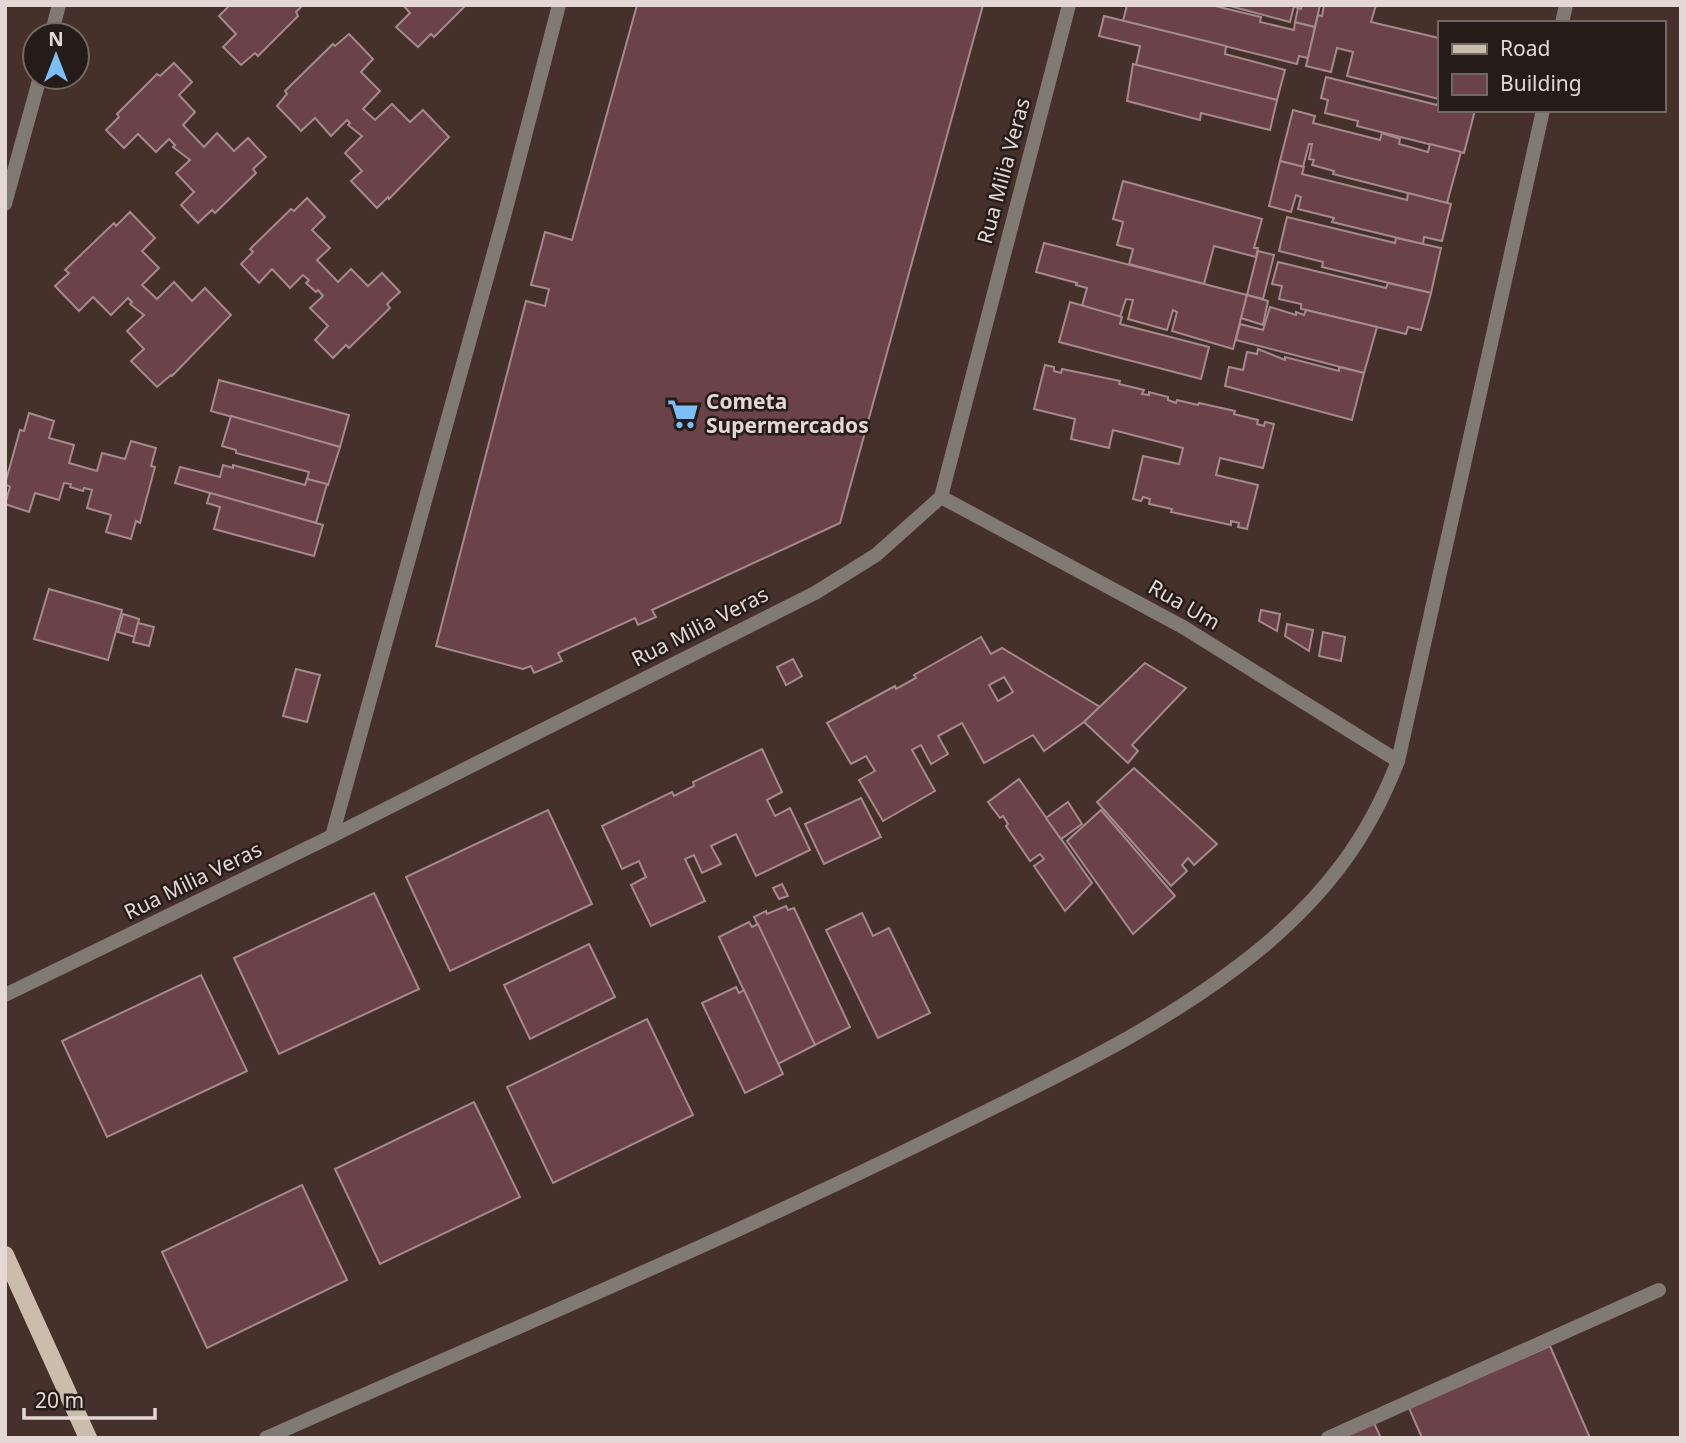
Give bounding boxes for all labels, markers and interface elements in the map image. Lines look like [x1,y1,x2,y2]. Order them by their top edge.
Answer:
north arrow [21,21,91,91]
legend [1438,21,1665,112]
text: N [48,26,64,52]
text: Road [1500,34,1550,62]
text: Building [1500,69,1582,97]
street label: Rua Milia Veras [970,95,1036,247]
place label: Cometa Supermercados [706,387,869,439]
supermarket icon: Cometa Supermercados [666,397,700,431]
street label: Rua Um [1144,572,1225,636]
street label: Rua Milia Veras [626,580,773,673]
street label: Rua Milia Veras [119,835,266,926]
scale bar [24,1376,156,1420]
text: 20 m [35,1386,84,1414]

